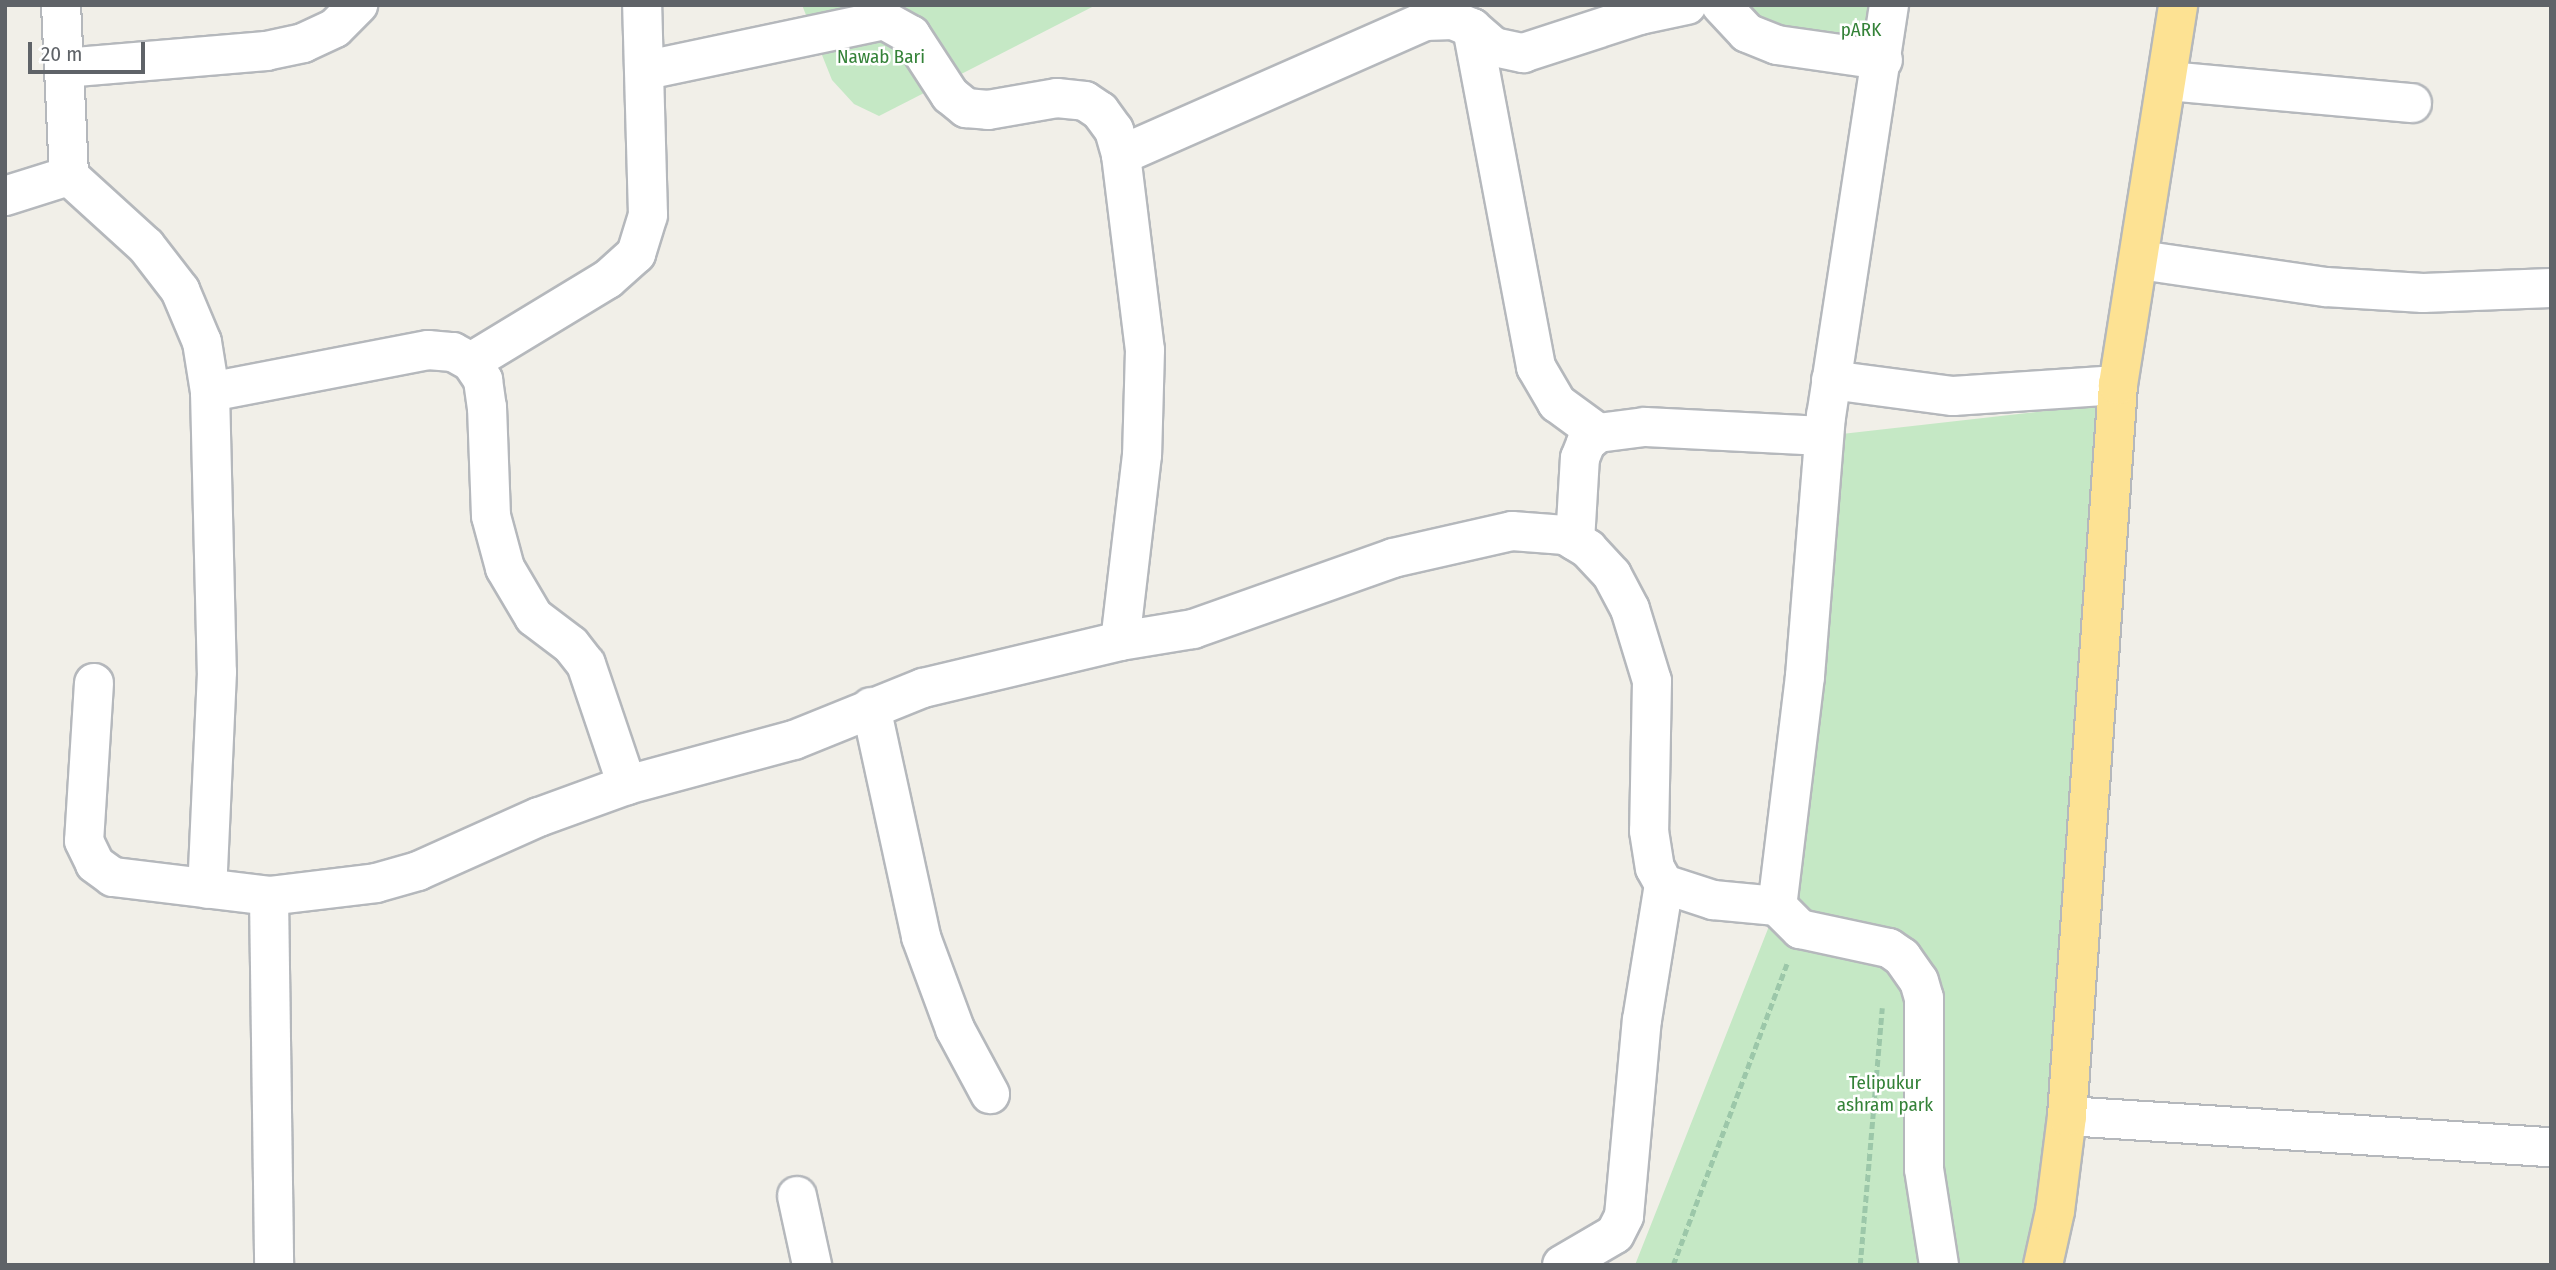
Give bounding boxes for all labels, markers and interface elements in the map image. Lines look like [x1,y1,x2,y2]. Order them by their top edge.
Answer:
park label: pARK [1841,19,1881,41]
scale bar [32,28,149,72]
text: 20 m [41,41,82,67]
park label: Nawab Bari [837,46,925,68]
park label: Telipukur ashram park [1837,1072,1933,1116]

